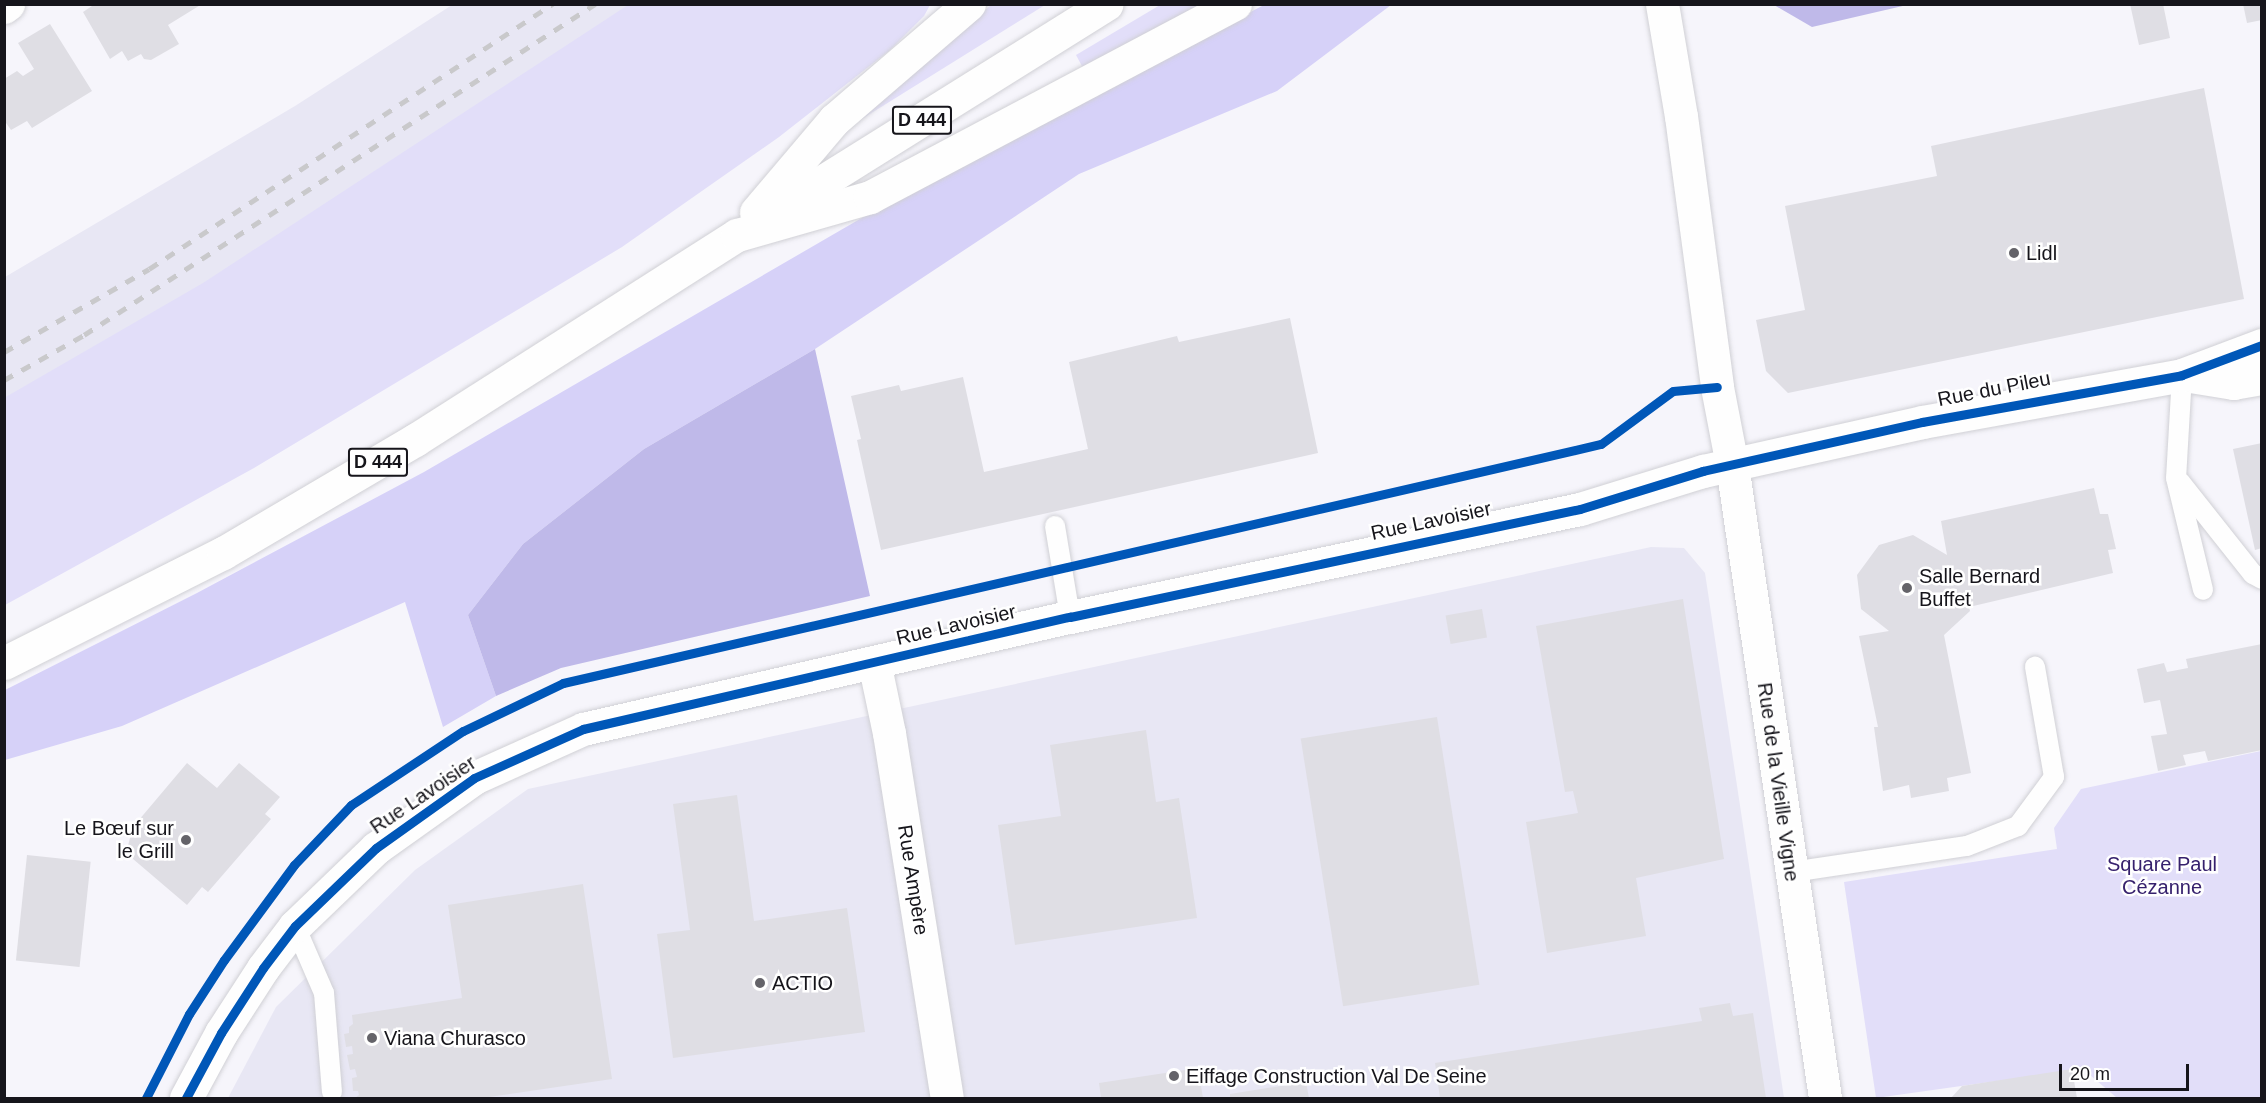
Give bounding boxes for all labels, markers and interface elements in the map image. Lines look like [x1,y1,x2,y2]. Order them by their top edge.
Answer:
road number: D 444 [890,105,954,135]
place label: Lidl [2026,241,2057,265]
marker: Lidl [2007,246,2021,260]
street label: Rue du Pileu [1936,366,2052,412]
road number: D 444 [346,447,410,477]
street label: Rue Lavoisier [1369,497,1493,545]
place label: Salle Bernard Buffet [1919,564,2040,611]
marker: Salle Bernard Buffet [1900,581,1914,595]
street label: Rue Lavoisier [894,600,1018,650]
street label: Rue de la Vieille Vigne [1752,681,1804,883]
street label: Rue Lavoisier [366,751,480,839]
place label: Le Bœuf sur le Grill [64,816,174,863]
street label: Rue Ampère [892,823,934,937]
marker: Le Bœuf sur le Grill [179,833,193,847]
park label: Square Paul Cézanne [2107,853,2217,900]
place label: ACTIO [772,971,833,995]
marker: ACTIO [753,976,767,990]
place label: Viana Churasco [384,1026,526,1050]
marker: Viana Churasco [365,1031,379,1045]
scale bar [2062,1052,2192,1090]
place label: Eiffage Construction Val De Seine [1186,1064,1487,1088]
text: 20 m [2070,1064,2110,1084]
marker: Eiffage Construction Val De Seine [1167,1069,1181,1083]

